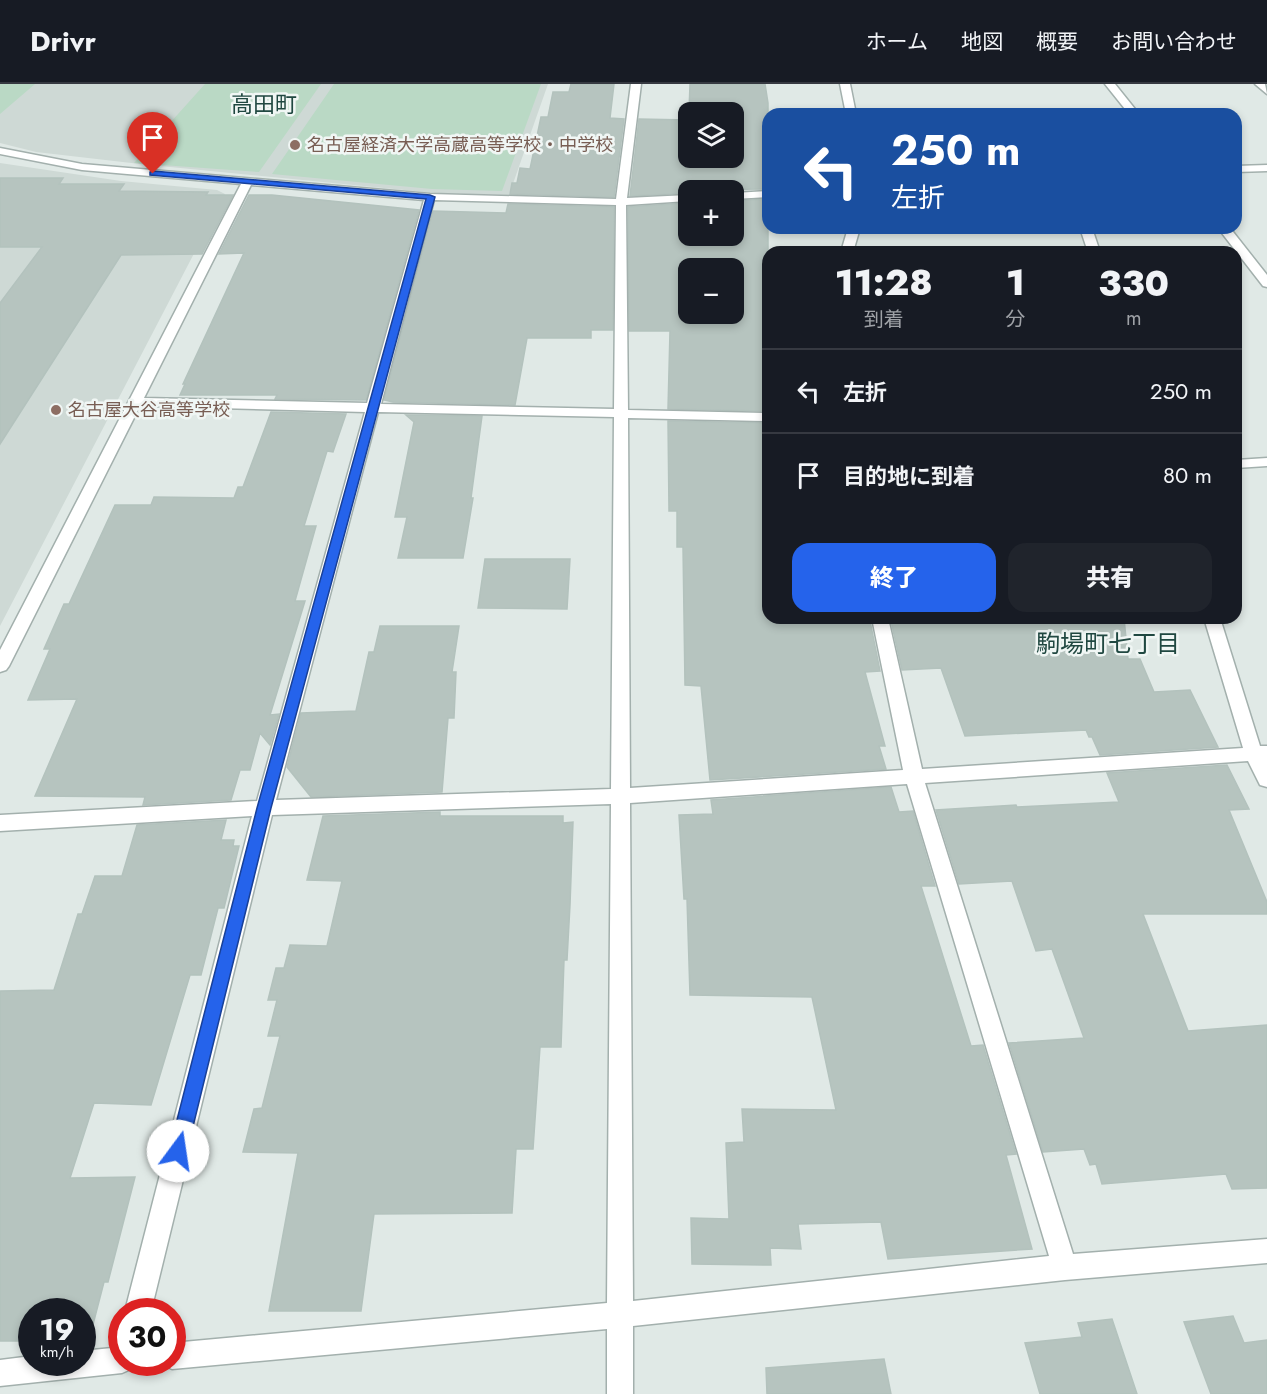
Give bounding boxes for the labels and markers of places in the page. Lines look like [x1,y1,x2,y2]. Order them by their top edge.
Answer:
pin [127,112,178,174]
place label: 名古屋経済大学高蔵高等学校・中学校 [307,132,613,158]
marker: 名古屋経済大学高蔵高等学校・中学校 [288,138,302,152]
place label: 名古屋大谷高等学校 [68,397,230,423]
marker: 名古屋大谷高等学校 [49,403,63,417]

